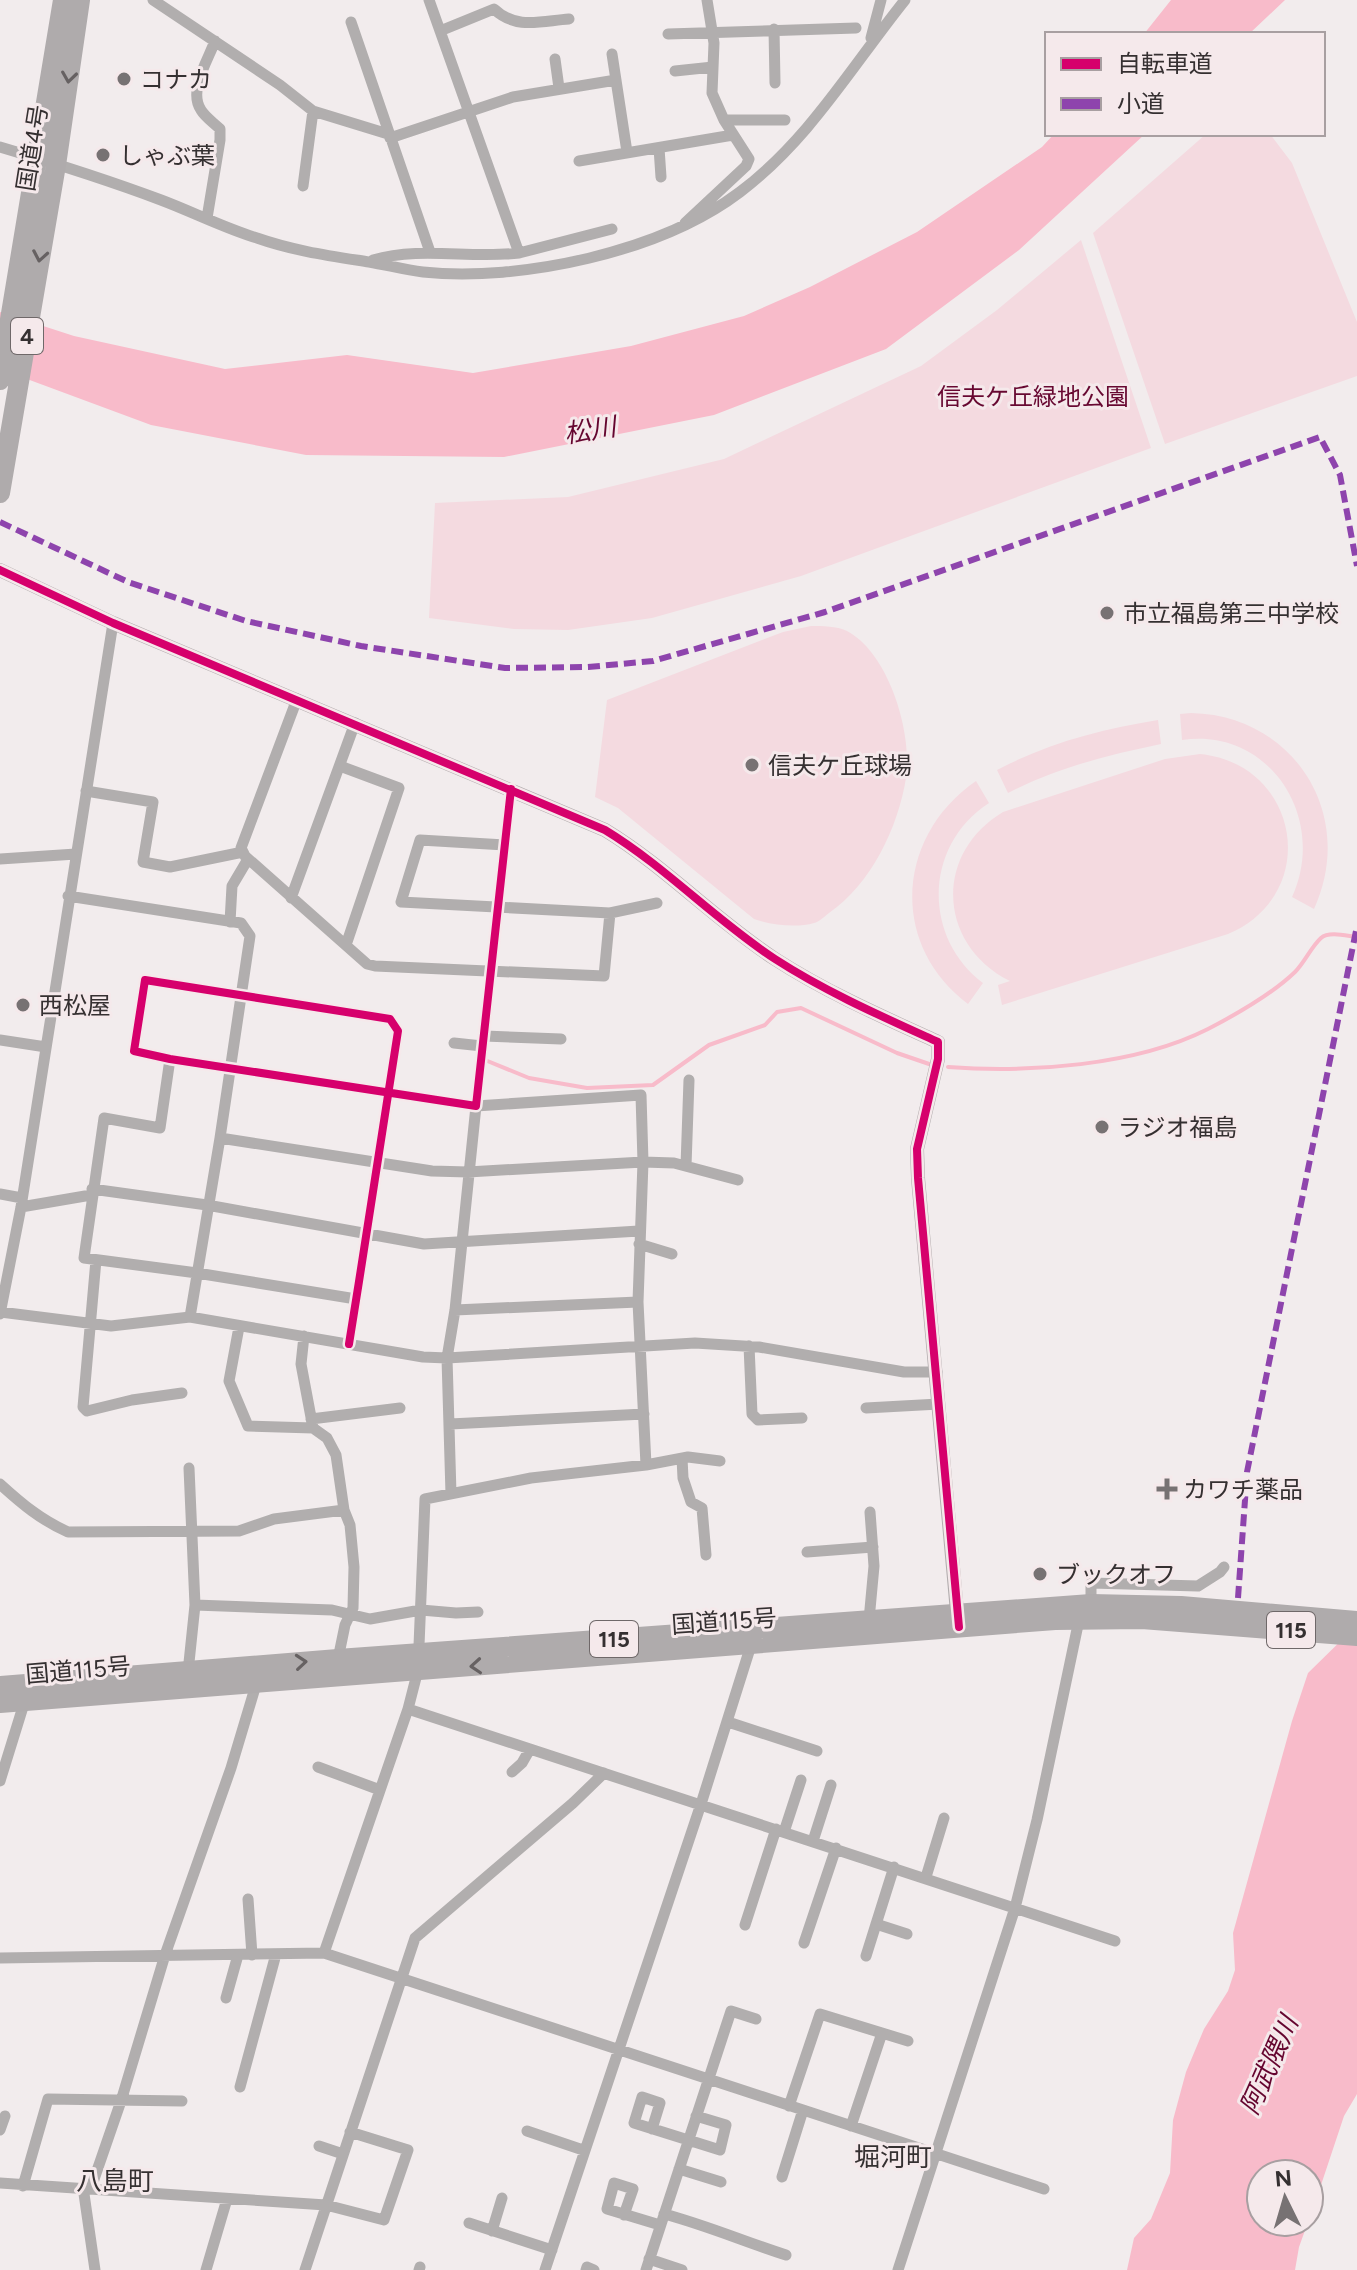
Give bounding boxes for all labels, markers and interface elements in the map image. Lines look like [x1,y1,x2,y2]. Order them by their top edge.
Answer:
legend [1045,32,1325,136]
text: 自転車道 [1117,49,1213,78]
place label: コナカ [140,65,212,94]
one-way arrow [61,70,78,84]
marker: コナカ [115,70,133,88]
text: 小道 [1117,89,1165,118]
street label: 国道4号 [11,103,53,193]
place label: しゃぶ葉 [119,141,215,170]
marker: しゃぶ葉 [94,146,112,164]
one-way arrow [33,249,50,263]
road number: 4 [11,318,43,354]
park label: 信夫ケ丘緑地公園 [937,382,1129,411]
water label: 松川 [562,410,621,450]
place label: 市立福島第三中学校 [1123,599,1339,628]
marker: 市立福島第三中学校 [1098,604,1116,622]
place label: 信夫ケ丘球場 [768,751,912,780]
marker: 信夫ケ丘球場 [743,756,761,774]
place label: 西松屋 [39,991,111,1020]
marker: 西松屋 [14,996,32,1014]
place label: ラジオ福島 [1118,1113,1238,1142]
marker: ラジオ福島 [1093,1118,1111,1136]
place label: カワチ薬品 [1183,1475,1303,1504]
marker: カワチ薬品 [1158,1480,1176,1498]
place label: ブックオフ [1056,1560,1176,1589]
marker: ブックオフ [1031,1565,1049,1583]
street label: 国道115号 [670,1603,778,1639]
road number: 115 [1267,1612,1315,1648]
road number: 115 [590,1621,638,1657]
street label: 国道115号 [24,1651,132,1689]
one-way arrow [295,1654,308,1671]
one-way arrow [469,1657,482,1674]
water label: 阿武隈川 [1233,2008,1306,2119]
district label: 堀河町 [854,2141,932,2173]
north arrow [1245,2158,1325,2238]
text: N [1274,2164,1293,2193]
district label: 八島町 [76,2165,154,2197]

